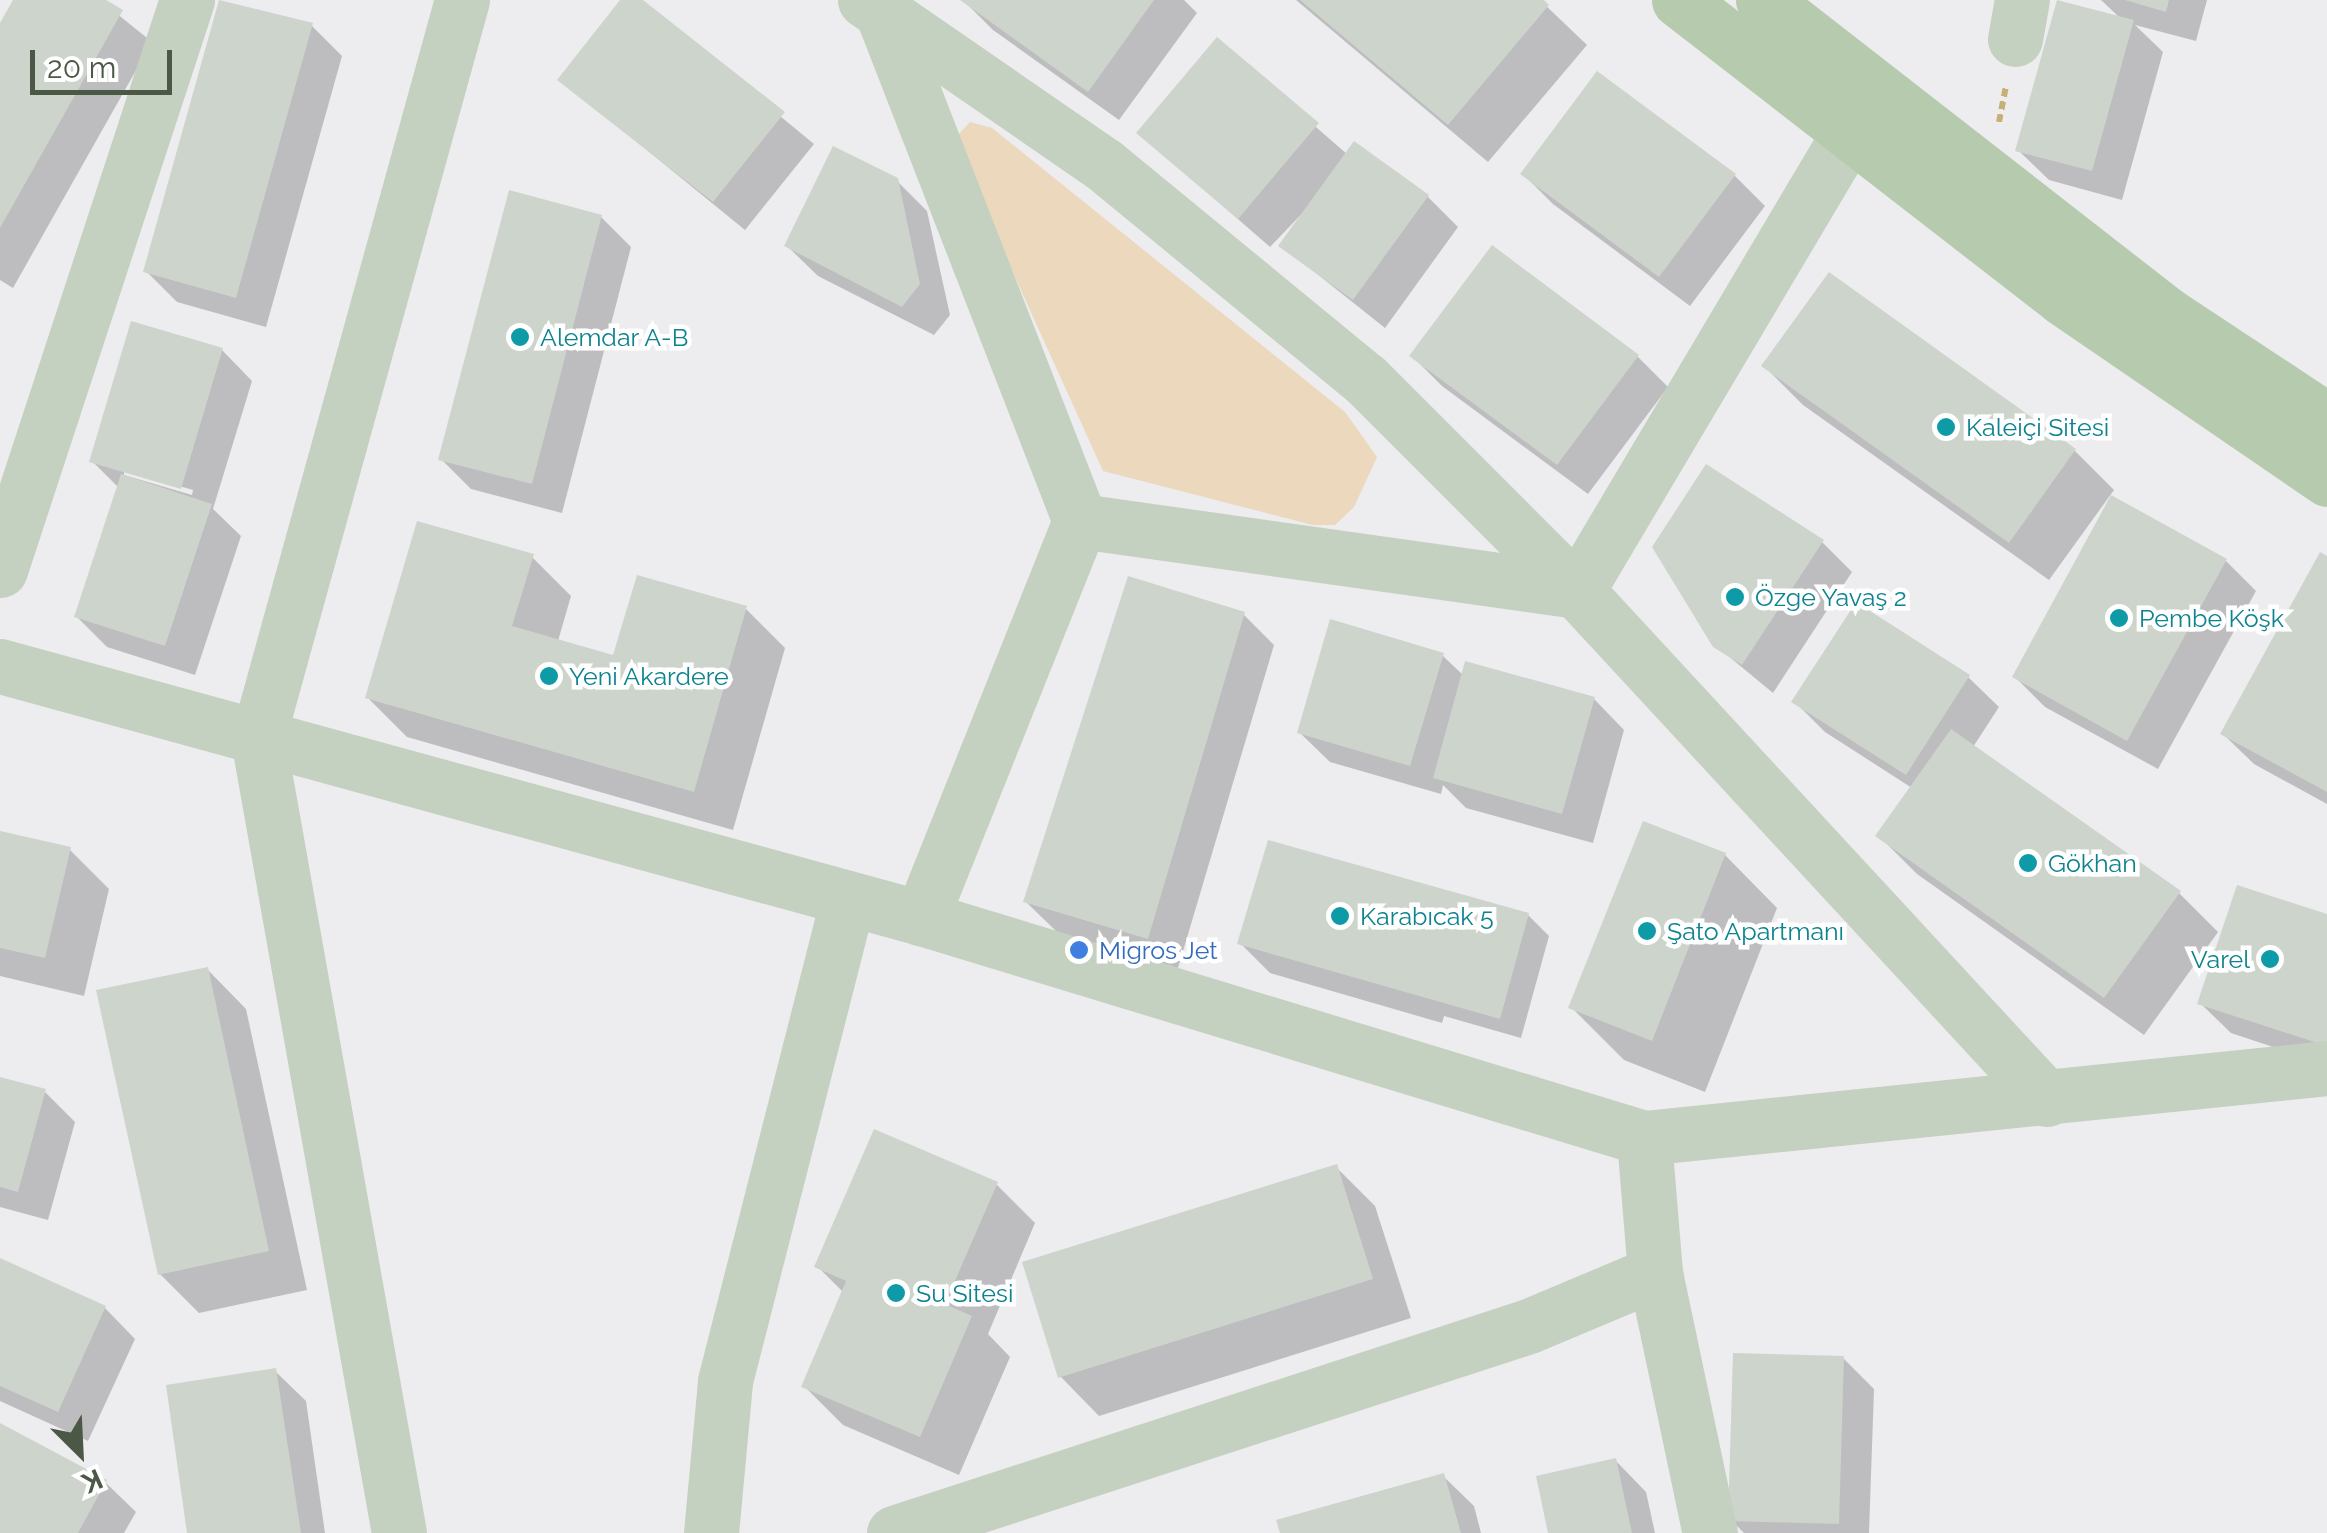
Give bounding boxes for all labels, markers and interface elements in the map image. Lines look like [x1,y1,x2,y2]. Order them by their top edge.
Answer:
scale bar [35,30,178,92]
text: 20 m [47,50,116,85]
place label: Alemdar A-B [540,322,690,352]
marker: Alemdar A-B [509,326,531,348]
place label: Kaleiçi Sitesi [1966,412,2109,442]
marker: Kaleiçi Sitesi [1935,416,1957,438]
place label: Özge Yavaş 2 [1755,582,1908,612]
marker: Özge Yavaş 2 [1724,586,1746,608]
place label: Pembe Köşk [2139,603,2284,633]
marker: Pembe Köşk [2108,607,2130,629]
place label: Yeni Akardere [569,661,729,691]
marker: Yeni Akardere [538,665,560,687]
place label: Gökhan [2048,848,2137,878]
marker: Gökhan [2017,852,2039,874]
place label: Karabıcak 5 [1360,901,1494,931]
marker: Karabıcak 5 [1329,905,1351,927]
place label: Şato Apartmanı [1667,916,1845,946]
marker: Şato Apartmanı [1636,920,1658,942]
place label: Migros Jet [1099,935,1218,965]
marker: Migros Jet [1068,939,1090,961]
place label: Varel [2191,944,2250,974]
marker: Varel [2259,948,2281,970]
place label: Su Sitesi [916,1278,1013,1308]
marker: Su Sitesi [885,1282,907,1304]
north arrow [30,1403,130,1503]
text: K [77,1462,108,1500]

